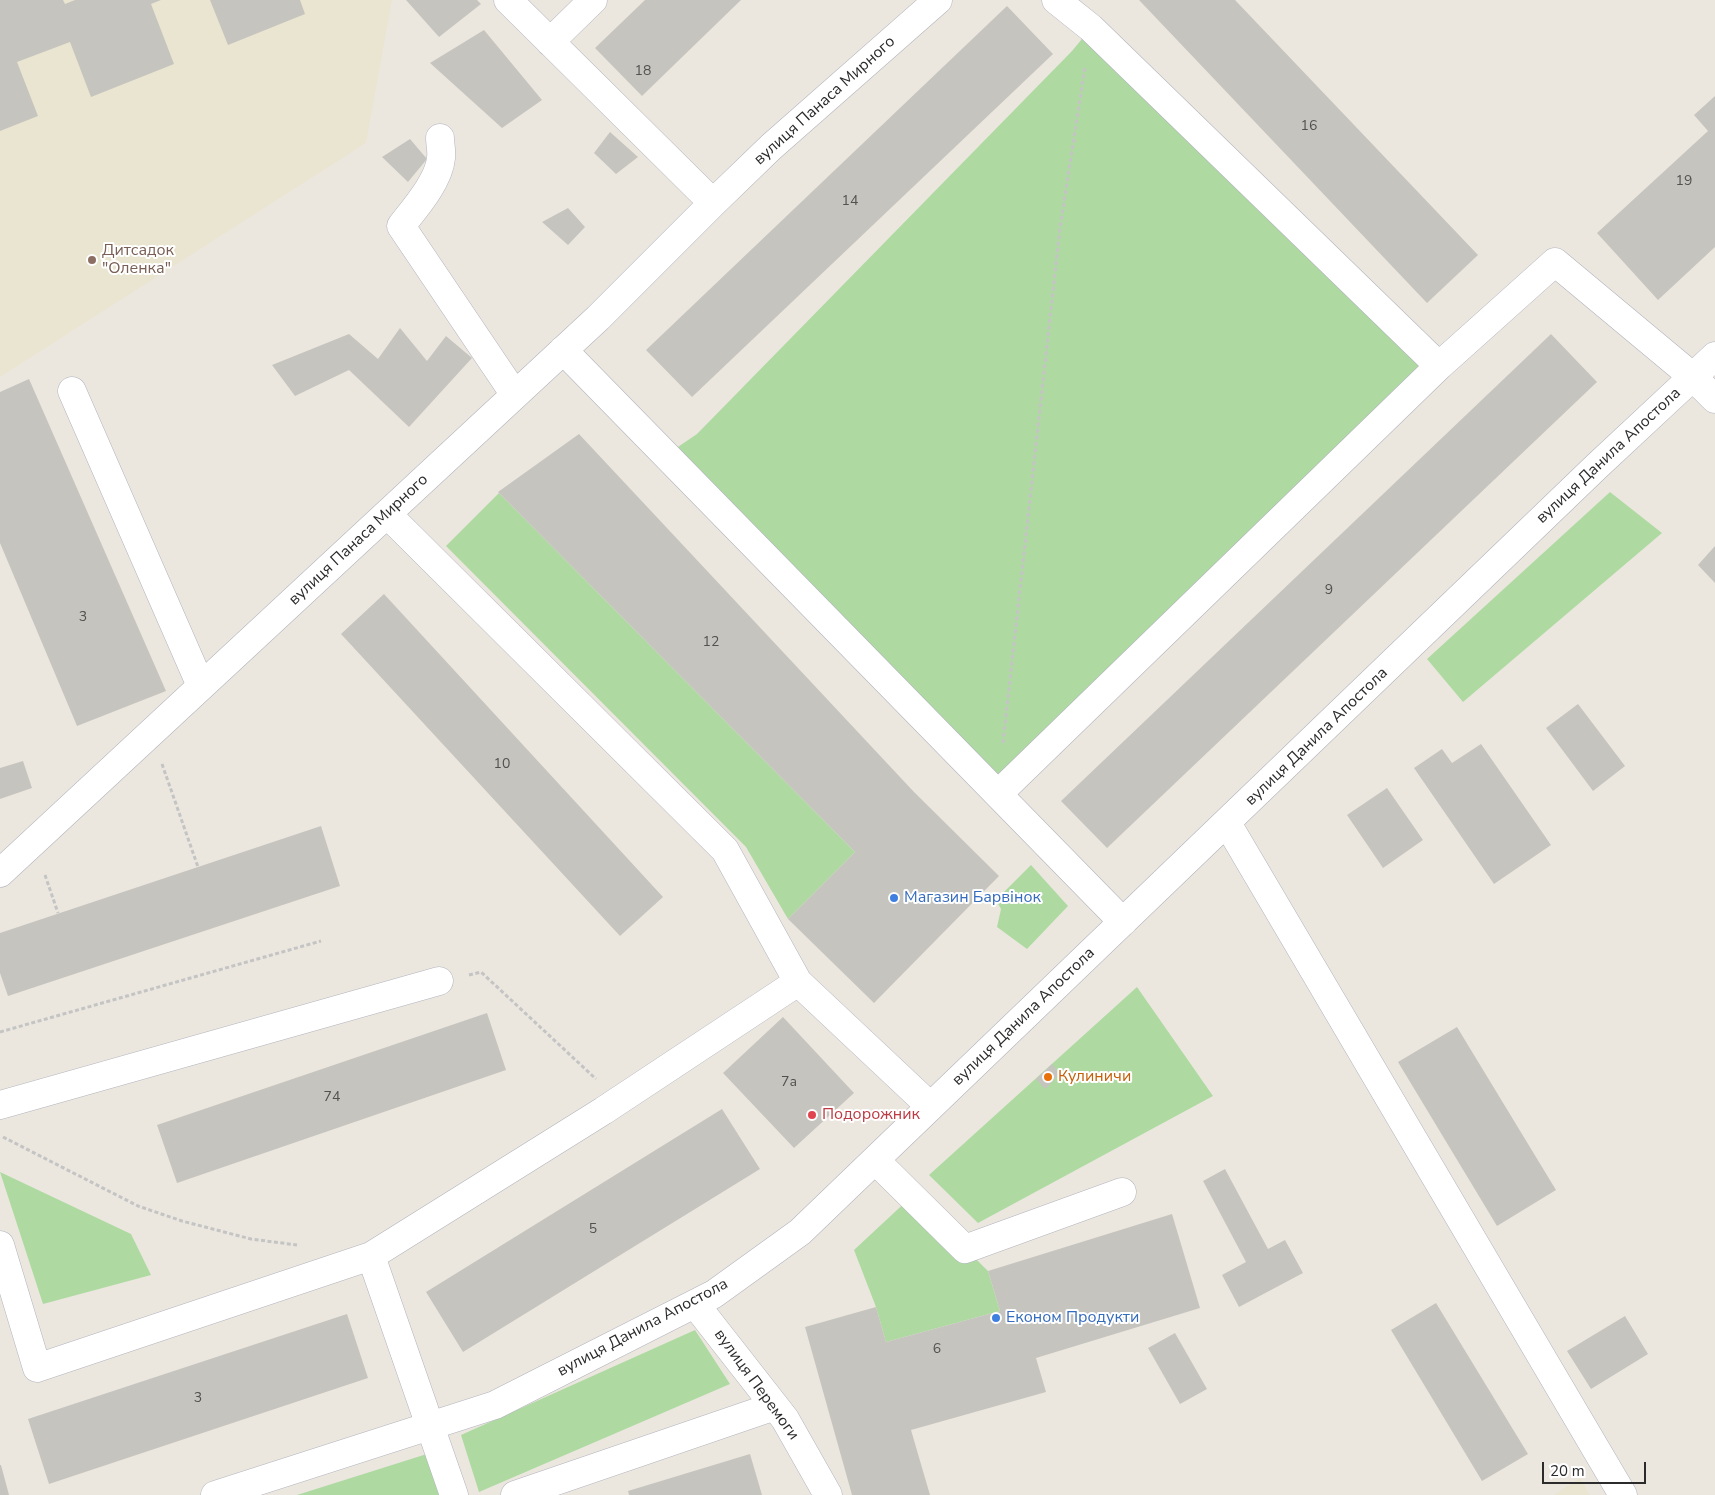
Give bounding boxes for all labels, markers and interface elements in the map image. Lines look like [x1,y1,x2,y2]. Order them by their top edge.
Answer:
street label: вулиця Панаса Мирного [750,32,900,170]
house number: 18 [635,64,651,80]
house number: 16 [1301,119,1317,135]
house number: 19 [1676,174,1692,190]
house number: 14 [842,194,858,210]
place label: Дитсадок "Оленка" [102,241,174,279]
marker: Дитсадок "Оленка" [86,254,98,266]
street label: вулиця Данила Апостола [1533,384,1685,528]
street label: вулиця Панаса Мирного [285,470,433,610]
house number: 9 [1325,583,1333,599]
house number: 3 [79,610,87,626]
house number: 12 [703,635,719,651]
street label: вулиця Данила Апостола [1242,664,1392,810]
house number: 10 [494,757,510,773]
place label: Магазин Барвінок [904,888,1041,908]
marker: Магазин Барвінок [888,892,900,904]
street label: вулиця Данила Апостола [949,944,1099,1090]
place label: Кулиничи [1058,1067,1131,1087]
marker: Кулиничи [1042,1071,1054,1083]
house number: 7а [781,1075,797,1091]
house number: 74 [324,1090,340,1106]
place label: Подорожник [822,1105,920,1125]
marker: Подорожник [806,1109,818,1121]
house number: 5 [589,1222,597,1238]
street label: вулиця Данила Апостола [554,1275,732,1381]
place label: Економ Продукти [1006,1308,1139,1328]
marker: Економ Продукти [990,1312,1002,1324]
street label: вулиця Перемоги [709,1326,803,1444]
house number: 6 [933,1342,941,1358]
house number: 3 [194,1391,202,1407]
scale bar [1545,1452,1649,1484]
text: 20 m [1550,1461,1585,1481]

